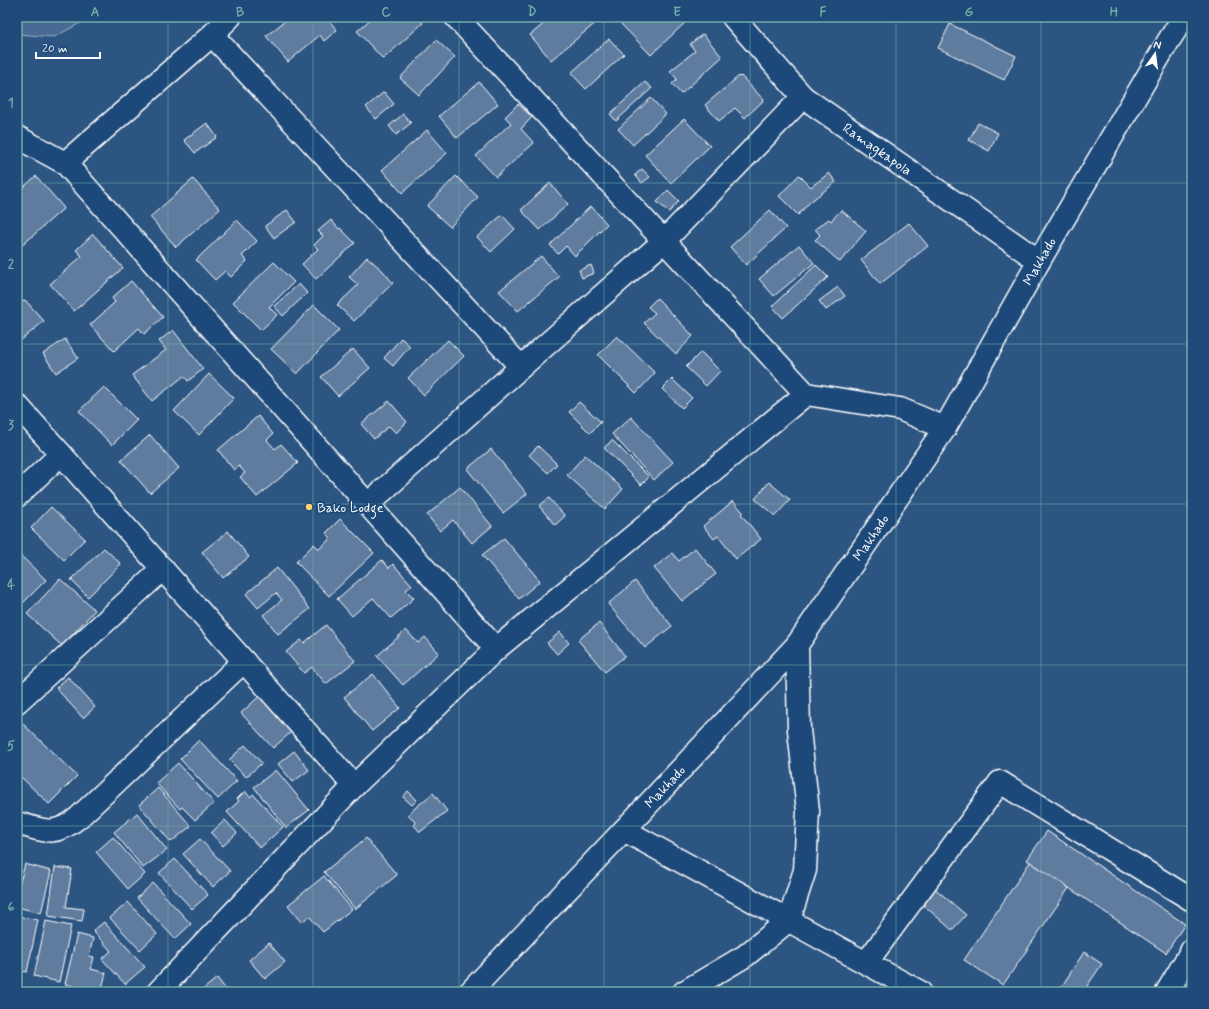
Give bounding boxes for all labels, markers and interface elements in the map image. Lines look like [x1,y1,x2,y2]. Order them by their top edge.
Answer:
text: A [91,4,99,21]
text: B [236,4,245,21]
text: C [381,4,391,21]
text: D [528,4,537,21]
text: E [673,4,681,21]
text: F [820,4,827,21]
text: G [965,4,974,21]
text: H [1110,4,1119,21]
scale bar [36,34,100,60]
north arrow [1135,34,1175,74]
text: N [1152,38,1162,53]
text: 20 m [42,41,68,57]
text: 1 [8,95,14,112]
street label: Ramagkapola [839,119,915,180]
street label: Makhado [1019,234,1061,289]
text: 2 [8,256,15,273]
text: 3 [8,417,14,434]
place label: Bako Lodge [317,499,384,519]
marker: Bako Lodge [304,502,314,512]
street label: Makhado [849,511,893,565]
text: 4 [7,577,15,594]
text: 5 [7,738,15,755]
street label: Makhado [641,762,690,813]
text: 6 [8,899,15,916]

